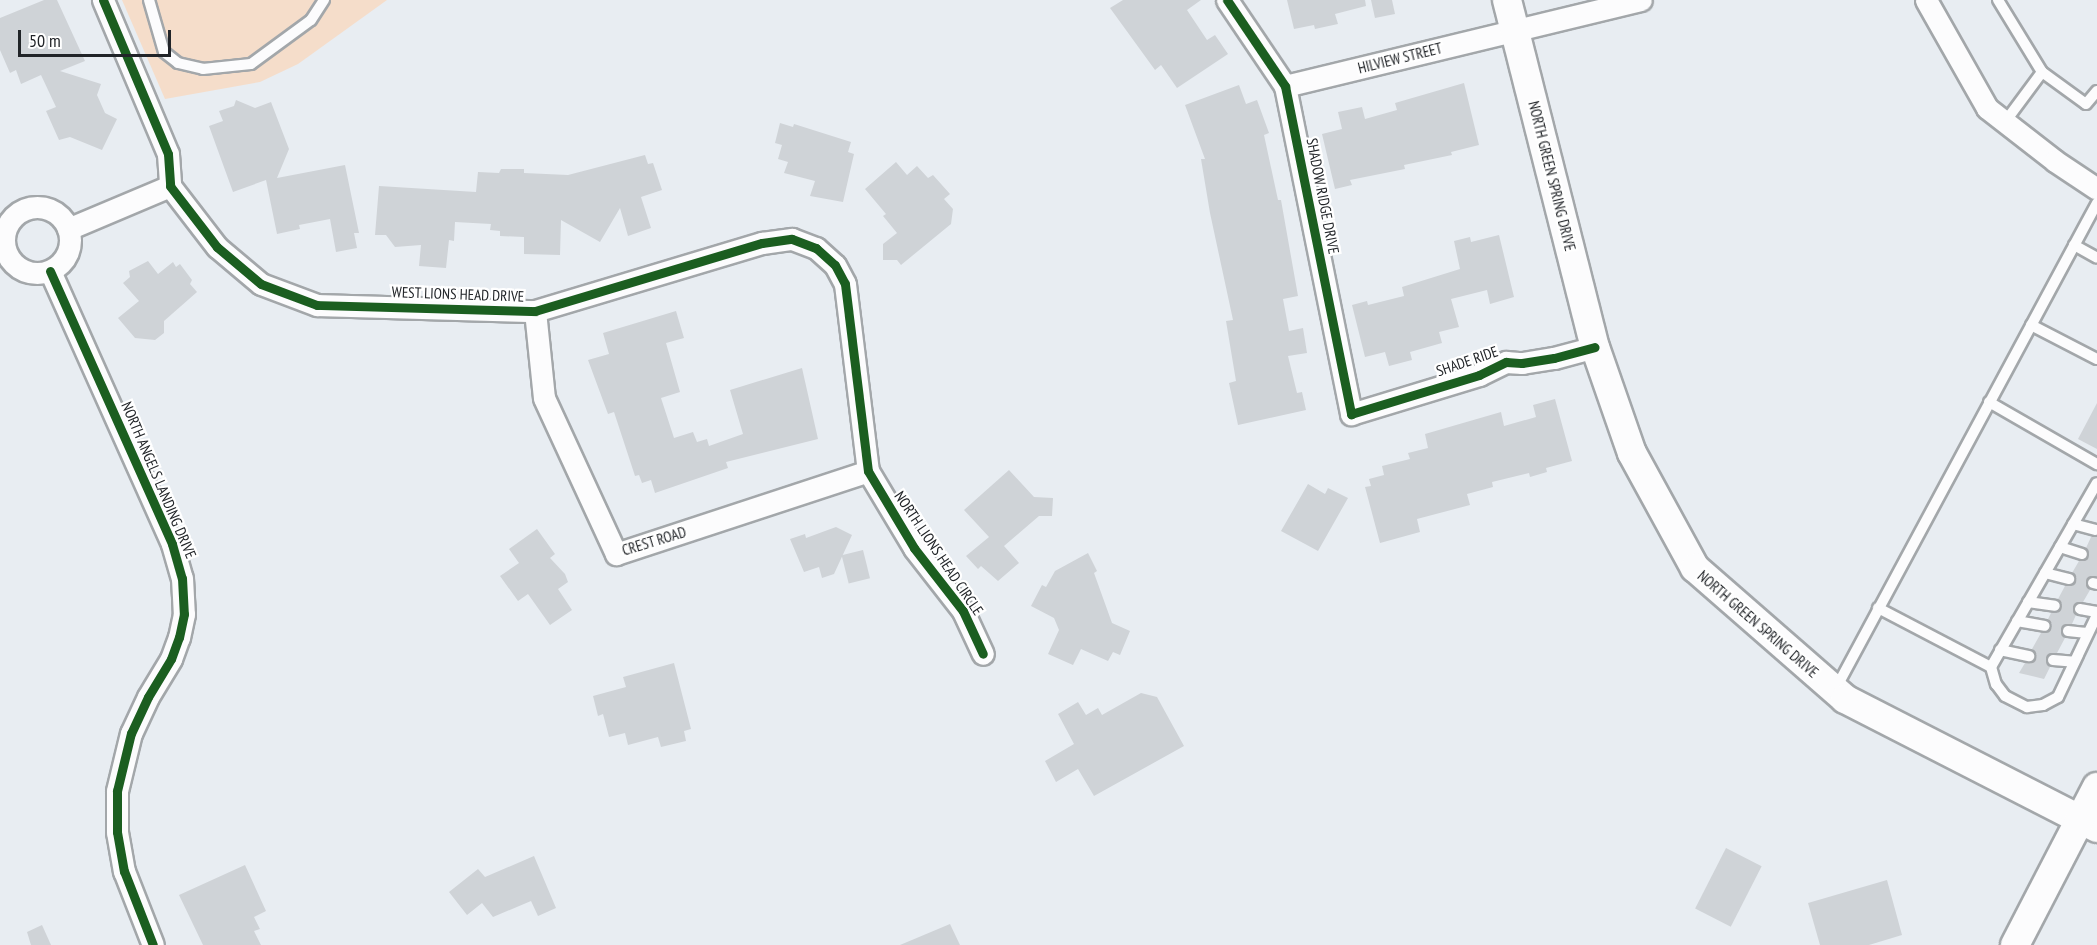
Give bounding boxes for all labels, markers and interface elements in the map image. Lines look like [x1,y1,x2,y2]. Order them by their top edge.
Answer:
scale bar [21,18,174,56]
text: 50 m [29,29,61,52]
street label: HILVIEW STREET [1356,39,1444,77]
street label: NORTH GREEN SPRING DRIVE [1525,99,1579,253]
street label: SHADOW RIDGE DRIVE [1303,136,1343,256]
street label: WEST LIONS HEAD DRIVE [391,283,525,305]
street label: SHADE RIDE [1434,342,1500,380]
street label: NORTH ANGELS LANDING DRIVE [118,399,200,561]
street label: NORTH LIONS HEAD CIRCLE [891,488,987,618]
street label: CREST ROAD [620,523,688,559]
street label: NORTH GREEN SPRING DRIVE [1694,567,1822,681]

